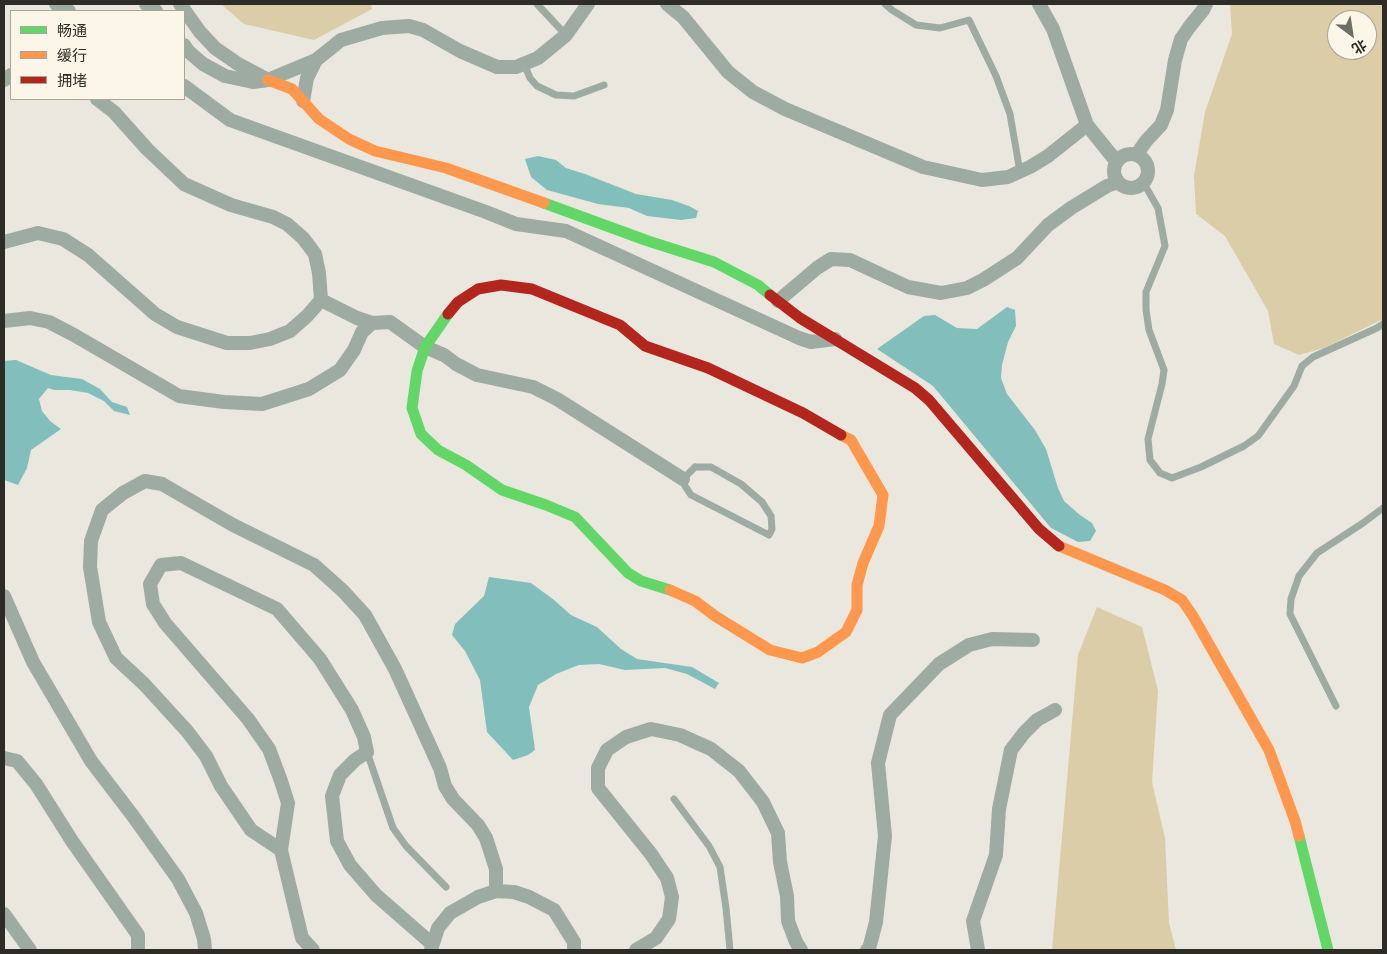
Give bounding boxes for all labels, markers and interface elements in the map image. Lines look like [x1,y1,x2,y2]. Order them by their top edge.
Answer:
legend [10,10,185,100]
north arrow [1327,10,1377,60]
text: 畅通 [57,21,87,39]
text: 北 [1349,37,1370,58]
text: 缓行 [57,46,87,64]
text: 拥堵 [57,71,87,89]

